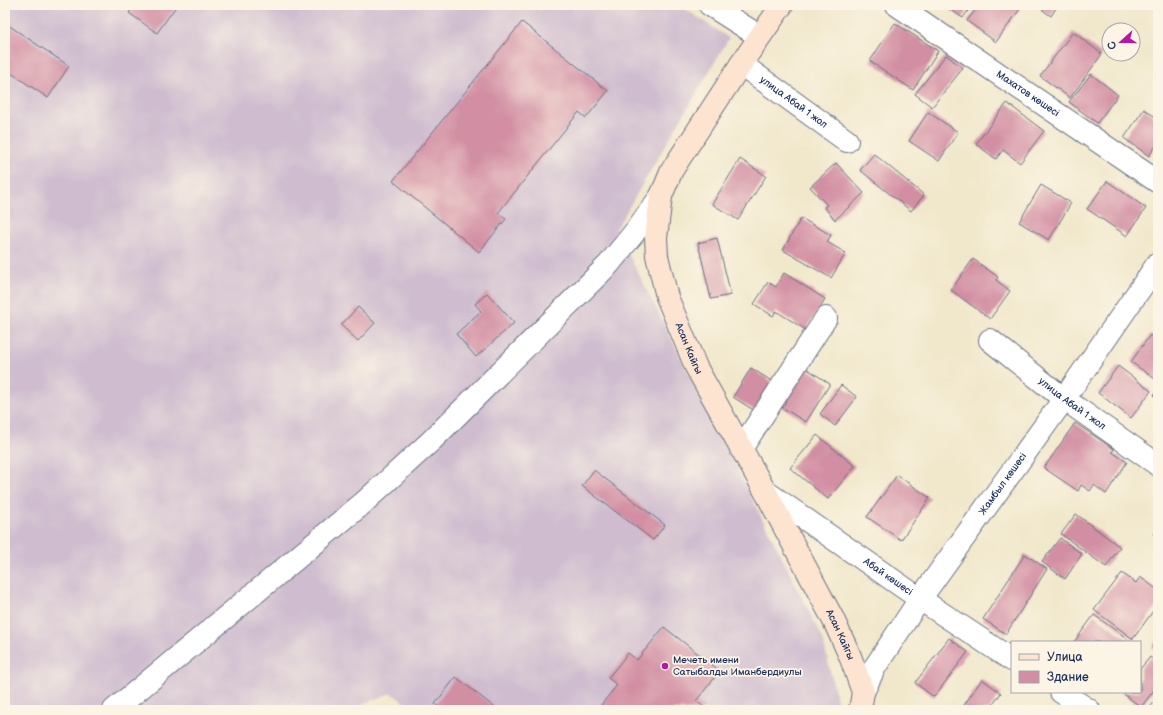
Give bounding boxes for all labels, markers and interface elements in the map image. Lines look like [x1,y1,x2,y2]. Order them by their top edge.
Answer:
north arrow [1101,22,1141,62]
text: С [1105,39,1120,51]
street label: Махатов көшесі [994,68,1062,119]
street label: улица Абай 1 жол [757,74,830,131]
street label: Асан Кайгы [672,320,705,376]
street label: улица Абай 1 жол [1036,375,1108,433]
street label: Жамбыл көшесі [976,451,1029,517]
street label: Абай көшесі [860,555,915,598]
street label: Асан Кайгы [823,607,857,662]
legend [1011,641,1141,693]
text: Улица [1047,650,1083,665]
place label: Мечеть имени Сатыбалды Иманбердиулы [673,654,802,678]
marker: Мечеть имени Сатыбалды Иманбердиулы [660,661,670,671]
text: Здание [1047,670,1089,685]

